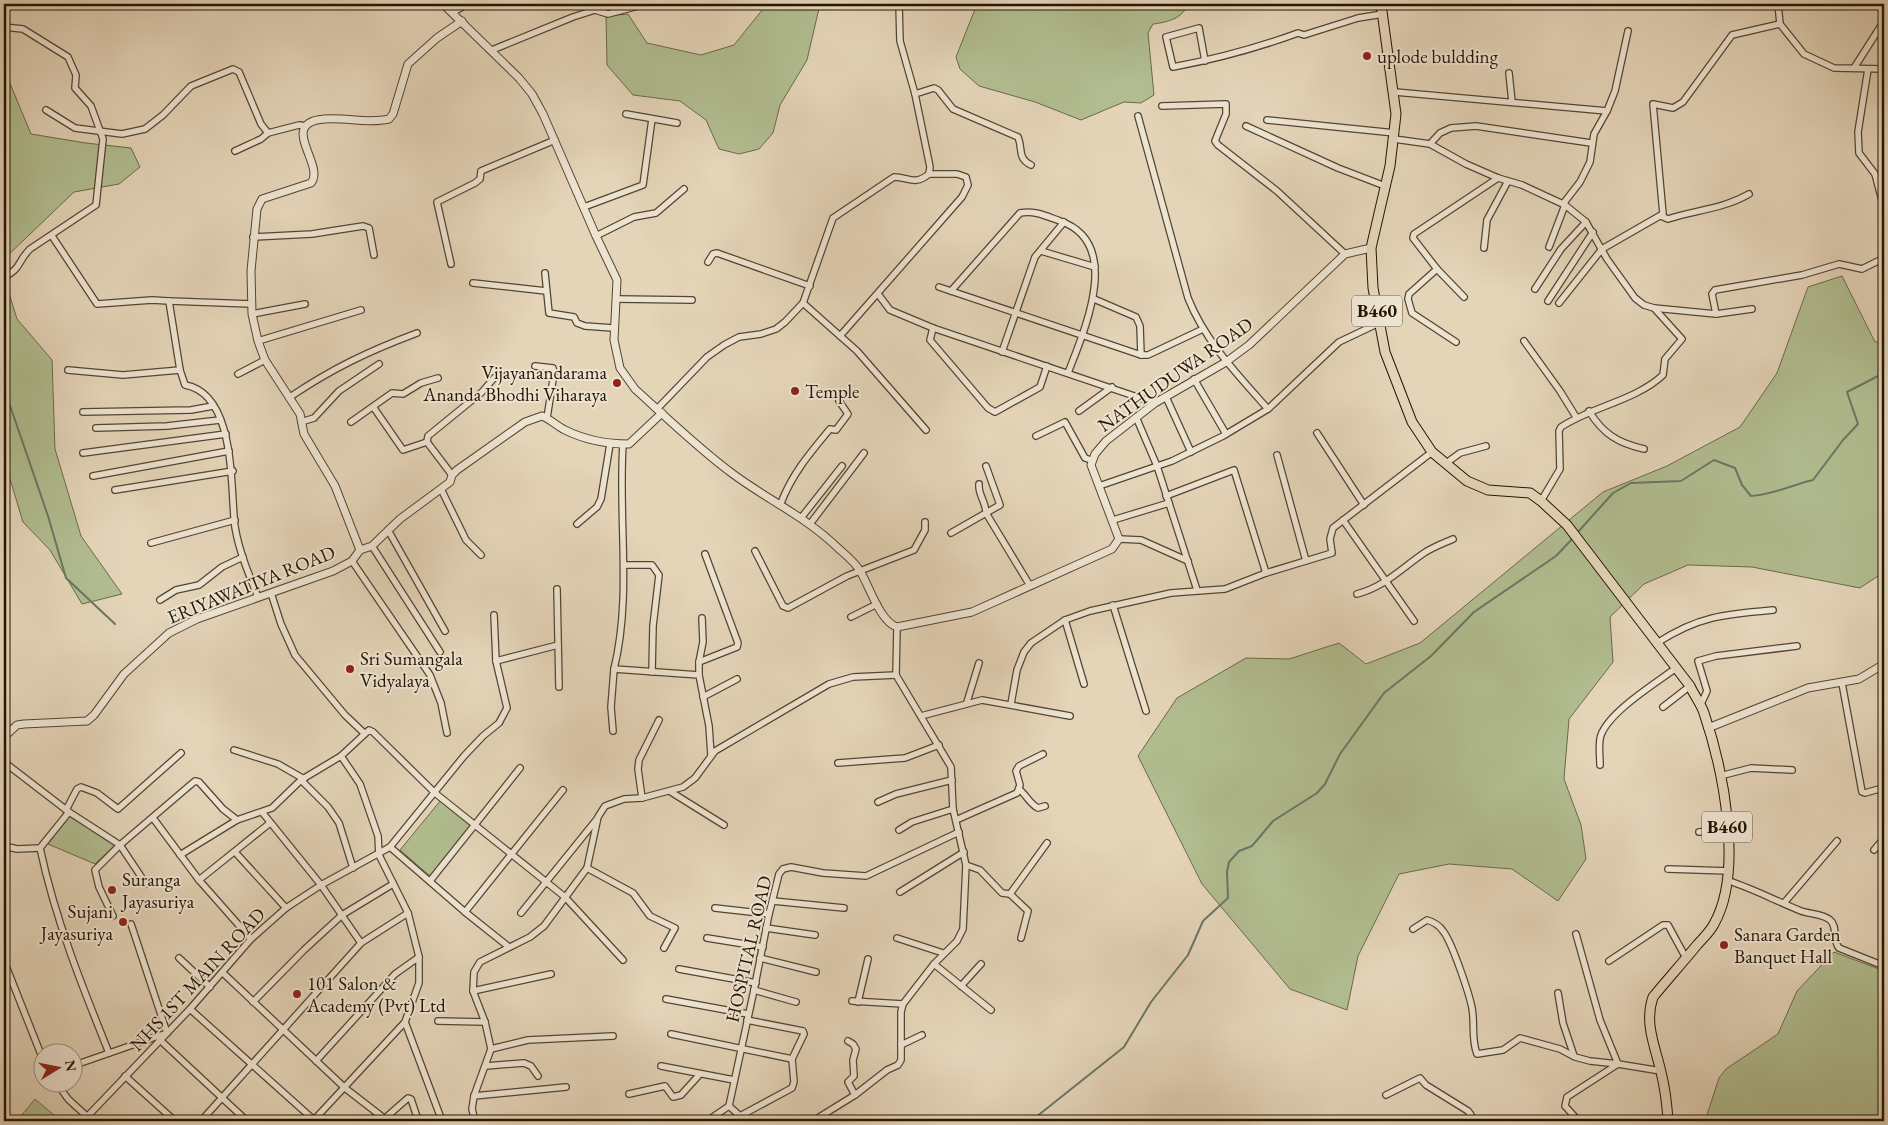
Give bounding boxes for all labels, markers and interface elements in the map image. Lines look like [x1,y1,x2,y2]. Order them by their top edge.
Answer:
place label: uplode buldding [1377,44,1499,69]
marker: uplode buldding [1361,50,1373,62]
road number: B460 [1352,296,1402,326]
street label: NATHUDUWA ROAD [1093,311,1258,437]
place label: Vijayanandarama Ananda Bhodhi Viharaya [422,360,607,407]
marker: Vijayanandarama Ananda Bhodhi Viharaya [611,377,623,389]
place label: Temple [805,379,859,404]
marker: Temple [789,385,801,397]
street label: ERIYAWATIYA ROAD [164,539,339,630]
place label: Sri Sumangala Vidyalaya [360,646,463,693]
marker: Sri Sumangala Vidyalaya [344,663,356,675]
road number: B460 [1702,812,1752,842]
place label: Suranga Jayasuriya [120,867,195,914]
street label: HOSPITAL ROAD [719,873,778,1025]
marker: Suranga Jayasuriya [106,884,118,896]
place label: Sujani Jayasuriya [39,899,113,946]
street label: NHS 1ST MAIN ROAD [124,902,271,1057]
marker: Sujani Jayasuriya [117,916,129,928]
place label: Sanara Garden Banquet Hall [1734,922,1841,969]
marker: Sanara Garden Banquet Hall [1718,939,1730,951]
place label: 101 Salon & Academy (Pvt) Ltd [306,971,446,1018]
marker: 101 Salon & Academy (Pvt) Ltd [291,988,303,1000]
north arrow [32,1042,82,1092]
text: N [61,1059,81,1074]

